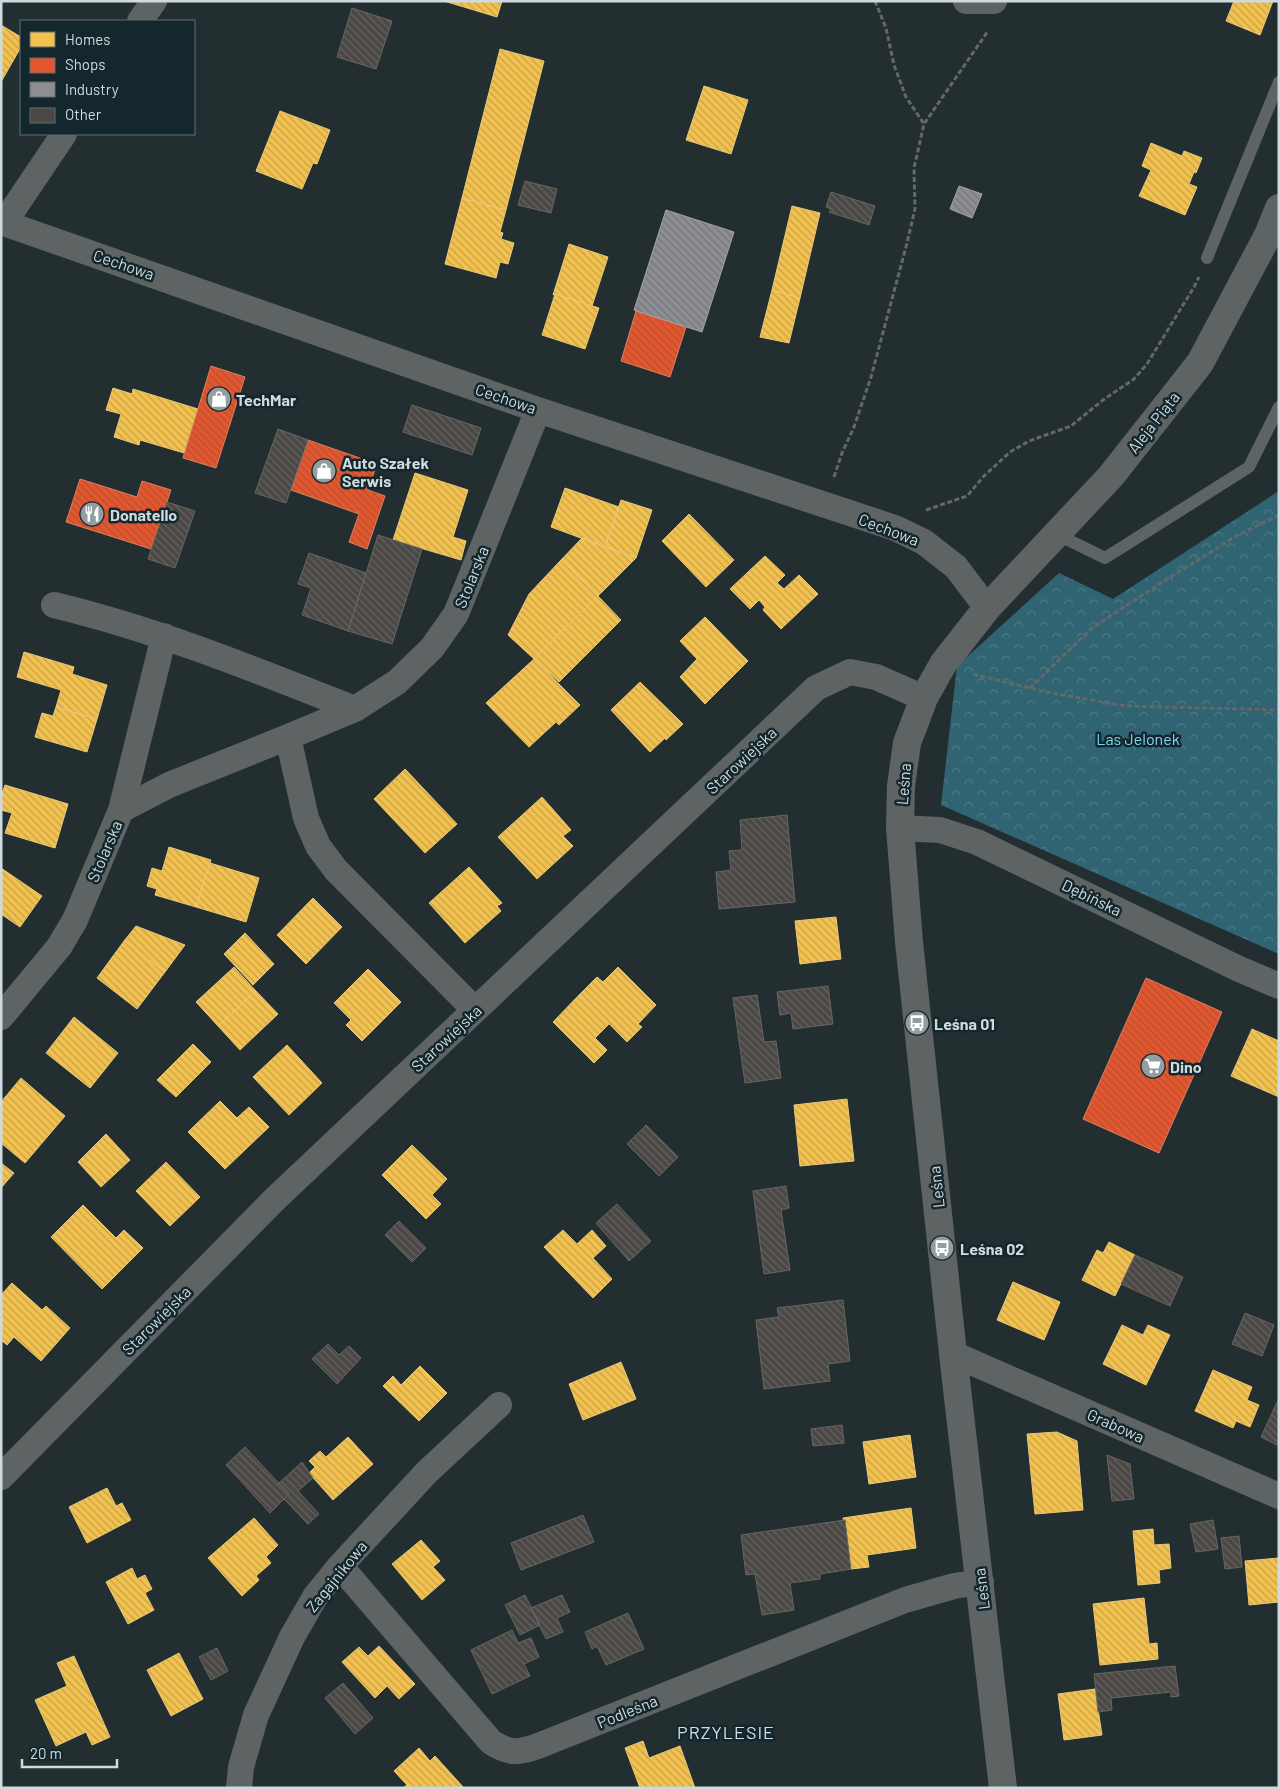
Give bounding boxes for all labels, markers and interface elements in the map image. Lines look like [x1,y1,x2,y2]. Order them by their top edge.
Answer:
legend [20,20,195,135]
text: Homes [65,30,110,48]
text: Shops [65,55,105,73]
text: Industry [65,80,119,98]
text: Other [65,105,102,123]
street label: Cechowa [91,245,157,283]
street label: Cechowa [473,379,539,417]
shop icon: TechMar [206,386,232,412]
street label: Aleja Piąta [1123,387,1183,457]
place label: TechMar [236,390,296,409]
place label: Auto Szałek Serwis [342,453,430,490]
shop icon: Auto Szałek Serwis [311,458,337,484]
restaurant icon: Donatello [79,501,105,527]
place label: Donatello [110,505,177,524]
street label: Cechowa [856,509,922,549]
street label: Stolarska [450,543,492,611]
street label: Starowiejska [702,723,780,797]
park label: Las Jelonek [1096,729,1180,748]
street label: Leśna [892,762,914,806]
street label: Stolarska [83,817,125,885]
street label: Dębińska [1059,875,1125,919]
street label: Starowiejska [407,1001,485,1075]
bus stop icon: Leśna 01 [904,1010,930,1036]
place label: Leśna 01 [934,1014,995,1033]
supermarket icon: Dino [1140,1053,1166,1079]
place label: Dino [1170,1057,1202,1076]
street label: Leśna [924,1165,948,1209]
bus stop icon: Leśna 02 [929,1235,955,1261]
place label: Leśna 02 [960,1239,1024,1258]
street label: Starowiejska [118,1282,194,1358]
street label: Grabowa [1085,1404,1147,1446]
street label: Zagajnikowa [302,1537,370,1615]
street label: Leśna [969,1567,993,1611]
street label: Podleśna [594,1690,660,1732]
district label: PRZYLESIE [677,1721,775,1743]
scale bar [22,1736,118,1768]
text: 20 m [30,1744,62,1762]

